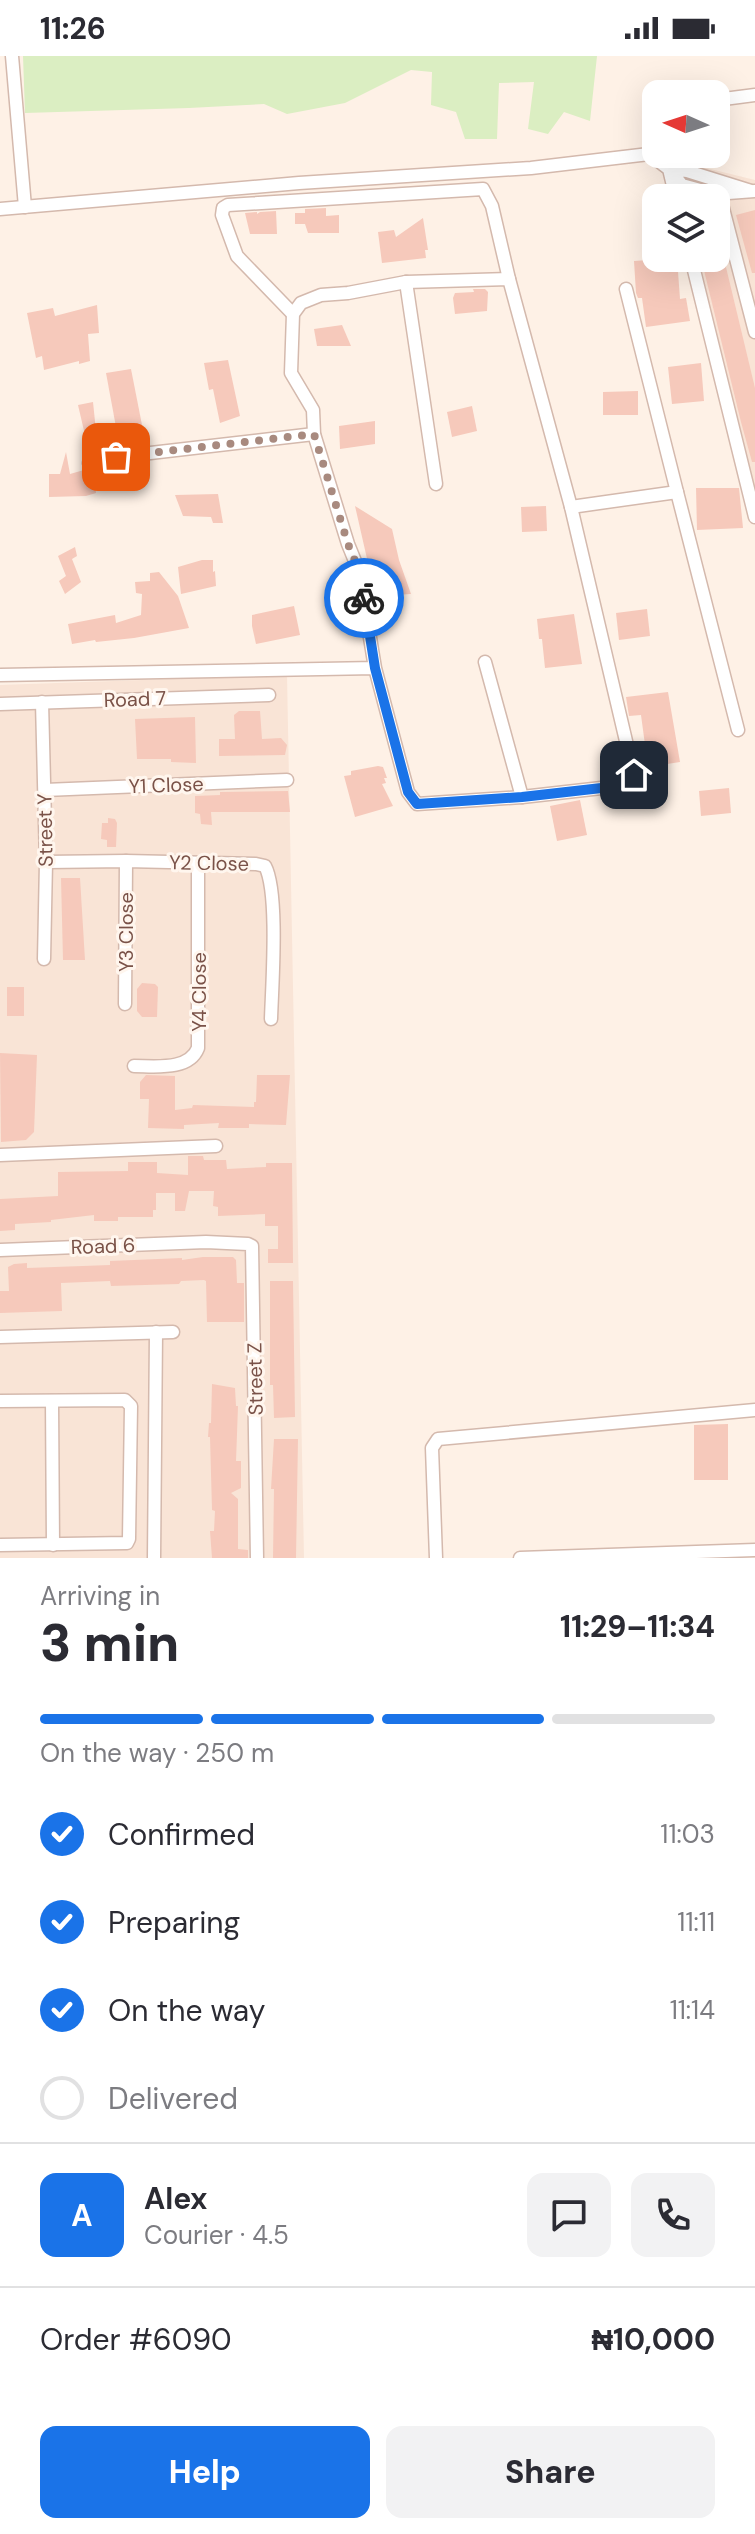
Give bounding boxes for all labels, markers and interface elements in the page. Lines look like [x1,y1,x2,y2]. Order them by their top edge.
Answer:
text: 11:26 [40,9,106,48]
north arrow [642,80,730,168]
map controls [642,80,730,272]
button: layers [642,184,730,272]
pin [82,423,150,491]
icon: bag [94,435,138,479]
courier [324,558,404,638]
icon: bike [342,576,386,620]
street label: Road 7 [103,685,167,713]
pin [600,741,668,809]
icon: home [612,753,656,797]
street label: Y1 Close [128,771,204,799]
street label: Street Y [31,793,59,867]
street label: Y2 Close [169,849,249,877]
street label: Y3 Close [113,892,139,972]
street label: Y4 Close [186,952,212,1032]
street label: Road 6 [70,1232,136,1260]
street label: Street Z [241,1342,269,1416]
text: Arriving in [40,1579,160,1613]
text: 11:29–11:34 [560,1607,715,1646]
text: 3 min [40,1609,179,1677]
text: On the way · 250 m [40,1736,274,1770]
icon: check [40,1812,84,1856]
text: Confirmed [108,1815,255,1854]
text: 11:03 [660,1817,715,1851]
icon: check [40,1900,84,1944]
text: Preparing [108,1903,240,1942]
text: 11:11 [677,1905,715,1939]
icon: check [40,1988,84,2032]
text: On the way [108,1991,265,2030]
text: 11:14 [670,1993,715,2027]
text: Delivered [108,2079,238,2118]
button: chat [527,2173,611,2257]
button: phone [631,2173,715,2257]
text: Alex [144,2179,207,2218]
text: A [71,2196,93,2235]
text: Courier · 4.5 [144,2218,289,2252]
text: Order #6090 [40,2320,232,2359]
text: ₦10,000 [591,2320,715,2359]
button: Help [40,2426,370,2518]
button: Share [386,2426,715,2518]

